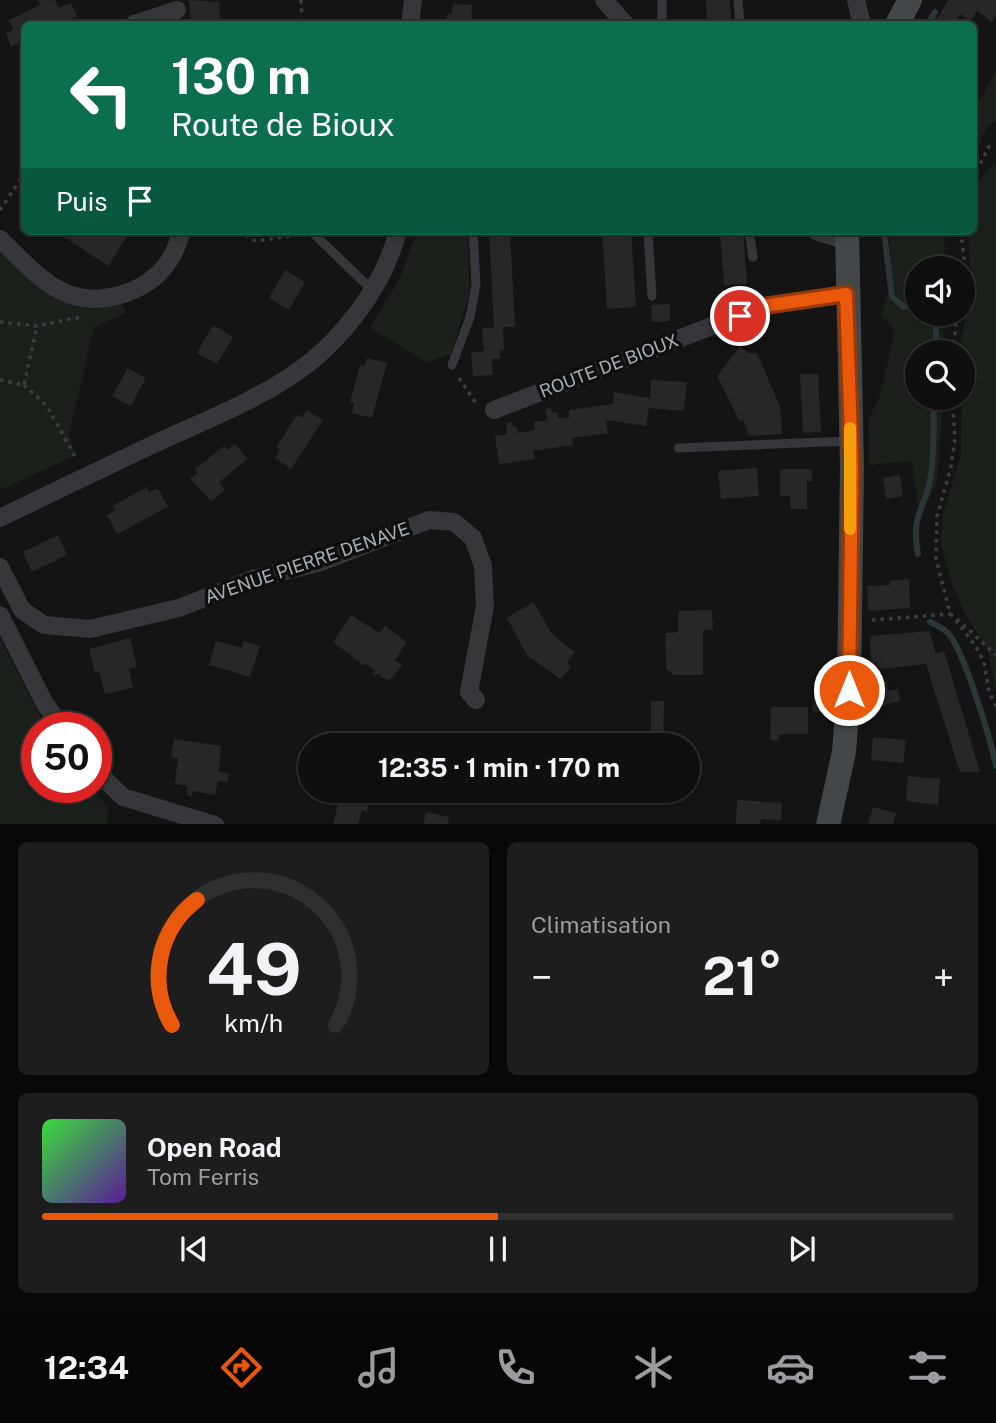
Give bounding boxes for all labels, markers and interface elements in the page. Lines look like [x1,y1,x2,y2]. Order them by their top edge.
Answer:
text: 130 m [171,47,311,105]
icon: left [56,49,147,140]
text: Route de Bioux [171,106,395,143]
icon: arrive [121,182,159,220]
text: Puis [56,186,107,217]
map controls [905,256,975,410]
button: sound [905,256,975,326]
pin [710,286,770,346]
icon: arrive [721,297,759,335]
street label: ROUTE DE BIOUX [536,329,681,402]
button: search [905,340,975,410]
street label: AVENUE PIERRE DENAVE [202,518,412,607]
position arrow [812,653,886,727]
speed limit sign: 50 [21,712,112,803]
text: 12:35 · 1 min · 170 m [378,752,620,783]
text: Climatisation [531,911,671,938]
text: 49 [206,926,301,1011]
text: 21° [703,946,782,1007]
text: − [531,955,552,1000]
text: + [933,955,954,1000]
text: km/h [224,1007,283,1037]
text: Open Road [147,1132,282,1163]
text: Tom Ferris [147,1163,259,1190]
icon: previous [175,1230,213,1268]
icon: pause [479,1230,517,1268]
icon: next [783,1230,821,1268]
icon: directions [217,1343,266,1392]
icon: music [354,1343,403,1392]
icon: phone [491,1343,540,1392]
icon: climate [629,1343,678,1392]
icon: car [766,1343,815,1392]
icon: filters [903,1343,952,1392]
text: 12:34 [44,1349,129,1386]

